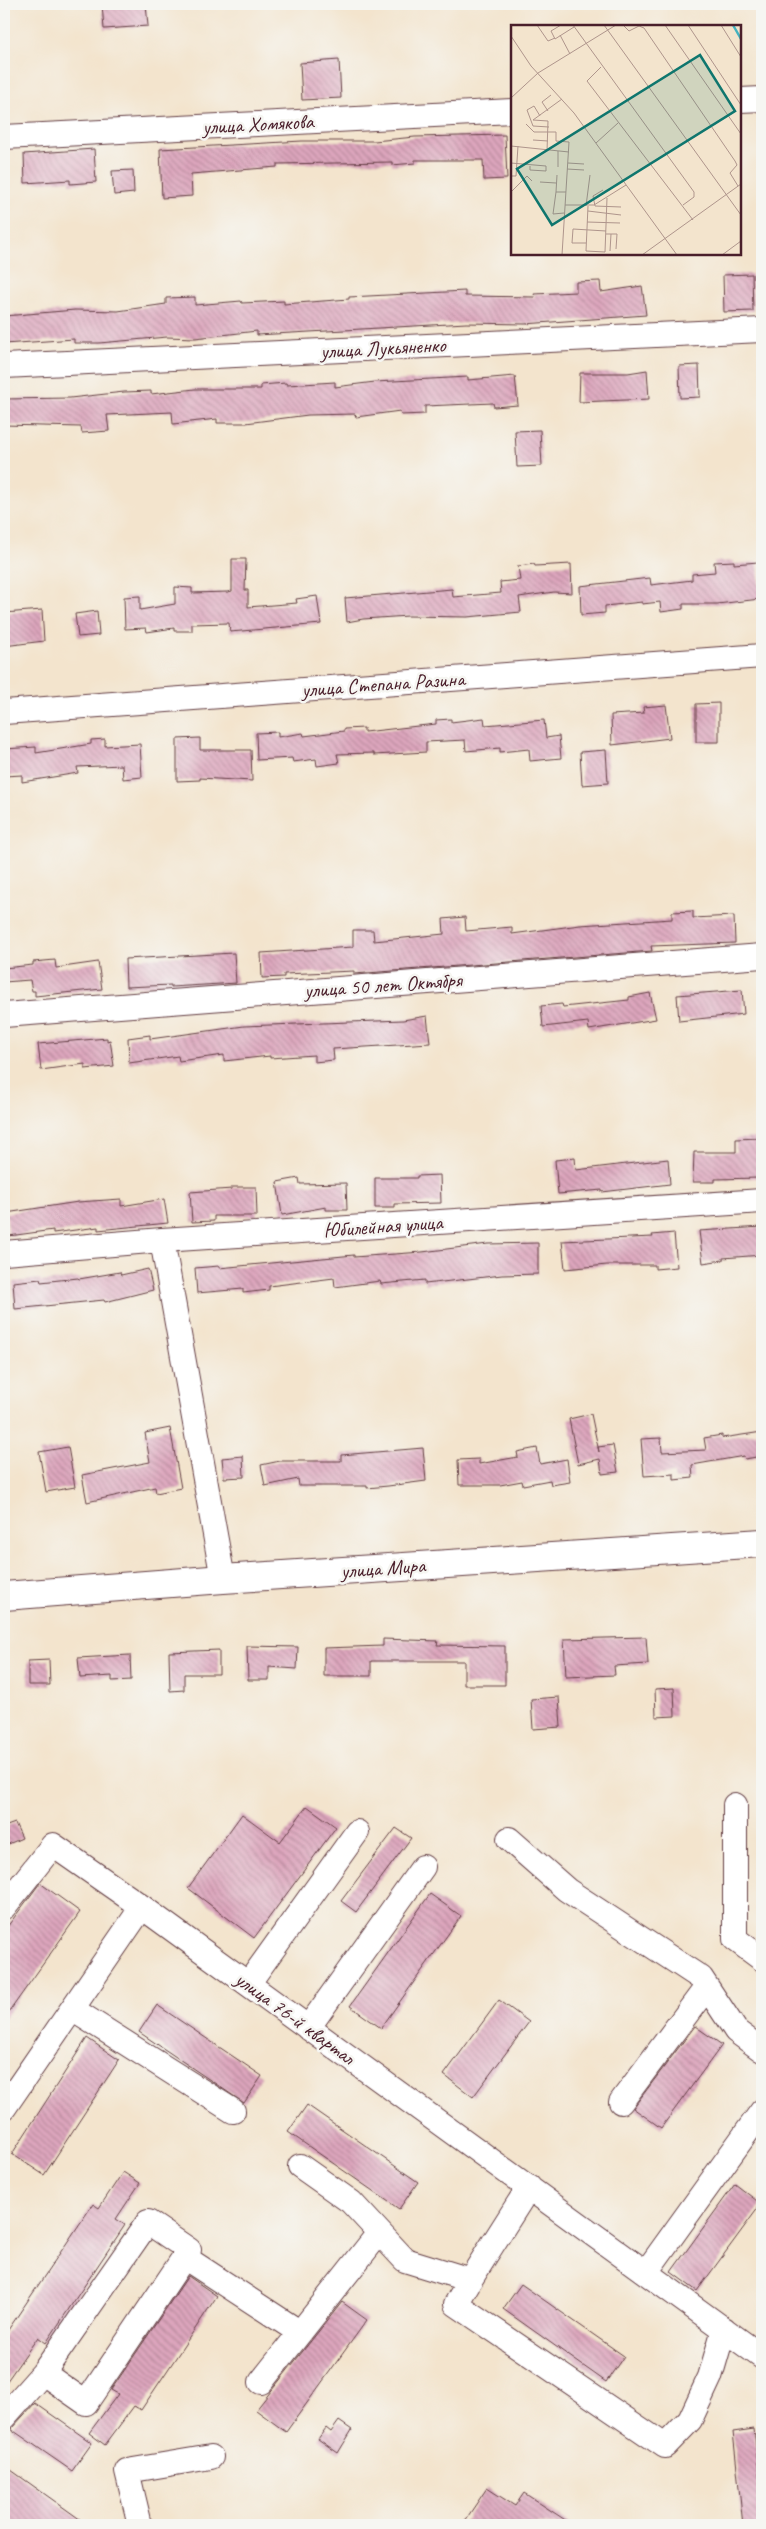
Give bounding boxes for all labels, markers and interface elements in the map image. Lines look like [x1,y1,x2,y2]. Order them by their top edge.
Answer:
inset map [511,25,741,255]
street label: улица Хомякова [200,108,316,140]
street label: улица Лукьяненко [318,332,448,364]
street label: улица Степана Разина [299,665,468,703]
street label: улица 50 лет Октября [301,966,464,1004]
street label: Юбилейная улица [323,1209,445,1243]
street label: улица Мира [338,1552,428,1584]
street label: улица 76-й квартал [229,1965,361,2071]

